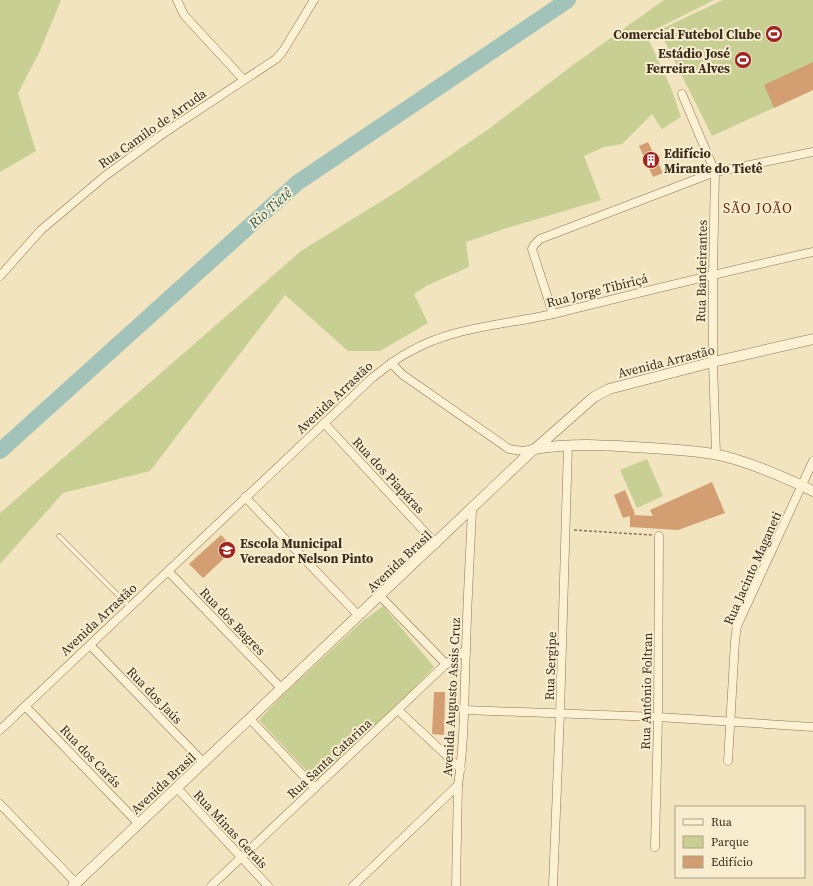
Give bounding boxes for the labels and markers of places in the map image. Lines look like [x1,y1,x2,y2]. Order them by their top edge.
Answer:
sports icon: Comercial Futebol Clube [764,24,784,44]
place label: Comercial Futebol Clube [613,26,761,43]
place label: Estádio José Ferreira Alves [646,45,730,77]
sports icon: Estádio José Ferreira Alves [733,50,753,70]
place label: Edifício Mirante do Tietê [664,145,763,177]
building icon: Edifício Mirante do Tietê [641,150,661,170]
place label: Escola Municipal Vereador Nelson Pinto [240,535,373,567]
school or university icon: Escola Municipal Vereador Nelson Pinto [217,540,237,560]

